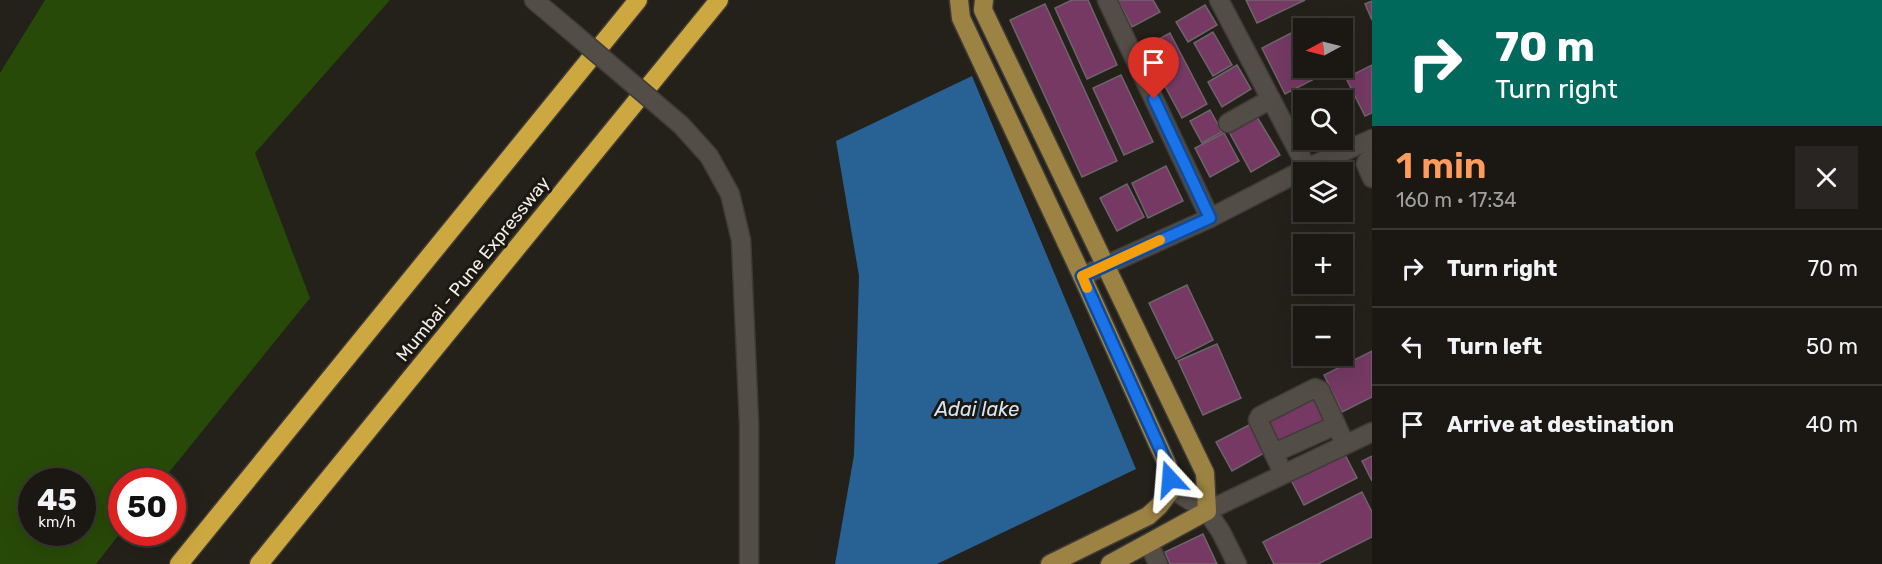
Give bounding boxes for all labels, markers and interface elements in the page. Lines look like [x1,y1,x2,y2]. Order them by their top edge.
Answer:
north arrow [1293,18,1353,78]
map controls [1293,18,1353,366]
text: 70 m [1495,22,1595,72]
icon: right [1396,24,1474,102]
pin [1128,37,1179,99]
icon: arrive [1137,46,1170,79]
text: Turn right [1495,73,1618,105]
button: search [1293,90,1353,150]
text: 1 min [1396,144,1487,187]
button: close [1795,146,1858,209]
button: layers [1293,162,1353,222]
street label: Mumbai - Pune Expressway [392,172,554,366]
text: 160 m · 17:34 [1396,188,1517,212]
button: + [1293,234,1353,294]
icon: right [1396,252,1429,285]
text: Turn right [1447,255,1557,282]
text: 70 m [1808,255,1858,282]
button: − [1293,306,1353,366]
icon: left [1396,330,1429,363]
text: Turn left [1447,333,1542,360]
text: 50 m [1806,333,1858,360]
water label: Adai lake [934,397,1019,421]
icon: arrive [1396,408,1429,441]
text: Arrive at destination [1447,411,1674,438]
text: 40 m [1805,411,1858,438]
position arrow [1138,447,1202,511]
speed limit sign: 50 [108,468,186,546]
text: 45 [37,482,77,518]
text: km/h [38,513,76,531]

